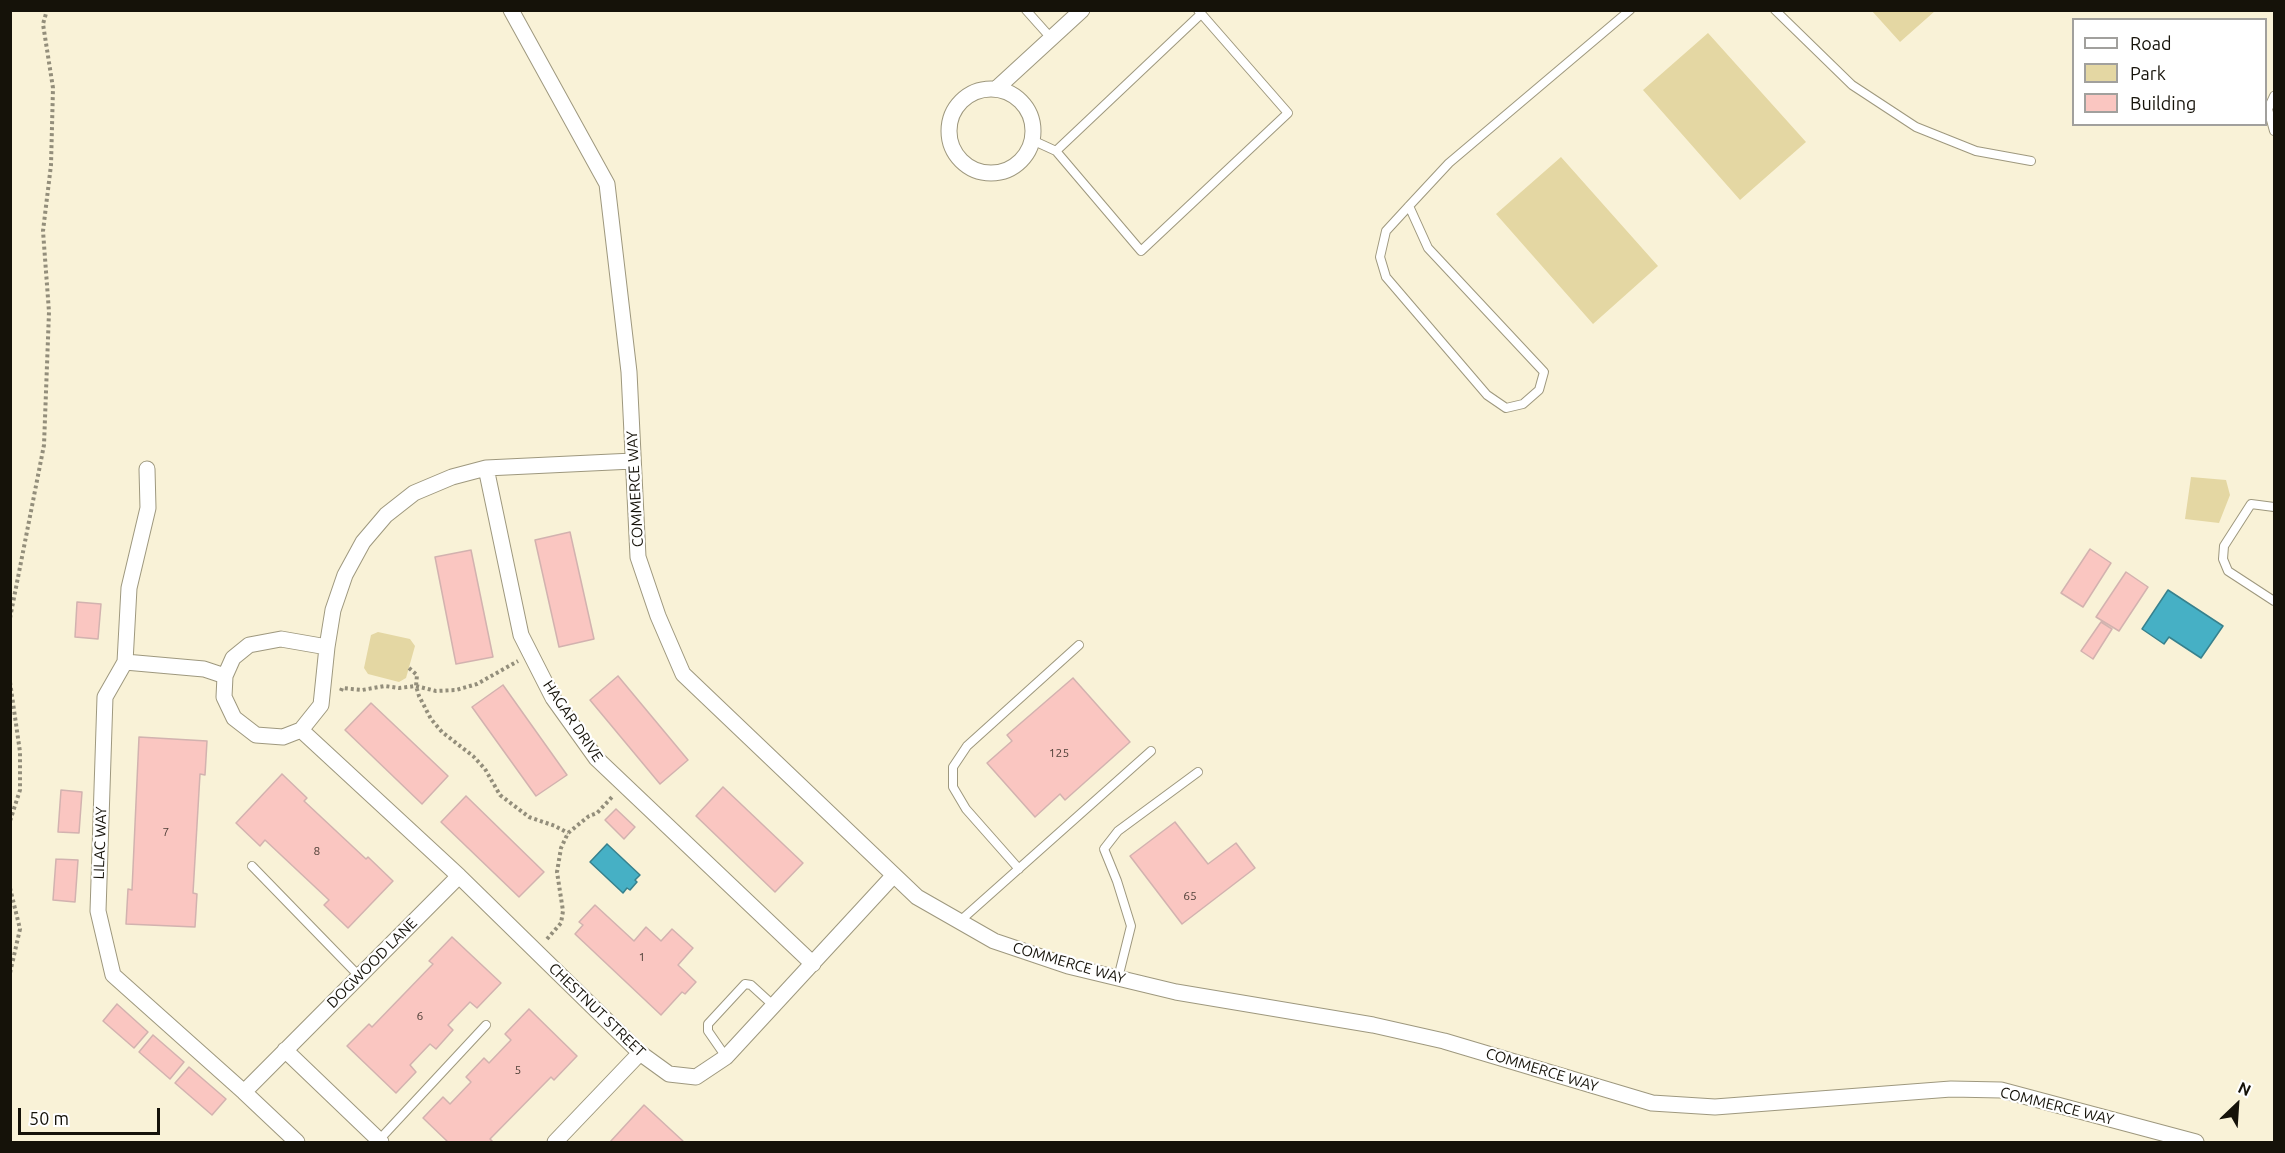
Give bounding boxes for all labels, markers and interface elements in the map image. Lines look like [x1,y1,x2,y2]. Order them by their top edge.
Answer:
legend [2072,18,2267,126]
text: Road [2130,33,2172,53]
text: Park [2130,63,2166,83]
text: Building [2130,93,2196,113]
street label: COMMERCE WAY [623,430,647,548]
street label: HAGAR DRIVE [539,677,607,765]
house number: 125 [1049,746,1069,760]
street label: LILAC WAY [90,806,110,880]
house number: 7 [163,825,169,839]
house number: 8 [314,844,320,858]
house number: 65 [1183,889,1197,903]
street label: DOGWOOD LANE [323,914,421,1012]
street label: COMMERCE WAY [1011,938,1127,988]
house number: 1 [639,950,645,964]
street label: CHESTNUT STREET [545,959,649,1061]
house number: 6 [417,1009,423,1023]
street label: COMMERCE WAY [1484,1044,1600,1096]
house number: 5 [515,1063,521,1077]
north arrow [2207,1075,2267,1135]
text: N [2235,1078,2254,1099]
street label: COMMERCE WAY [1998,1083,2116,1129]
scale bar [21,1096,164,1134]
text: 50 m [29,1108,69,1128]

